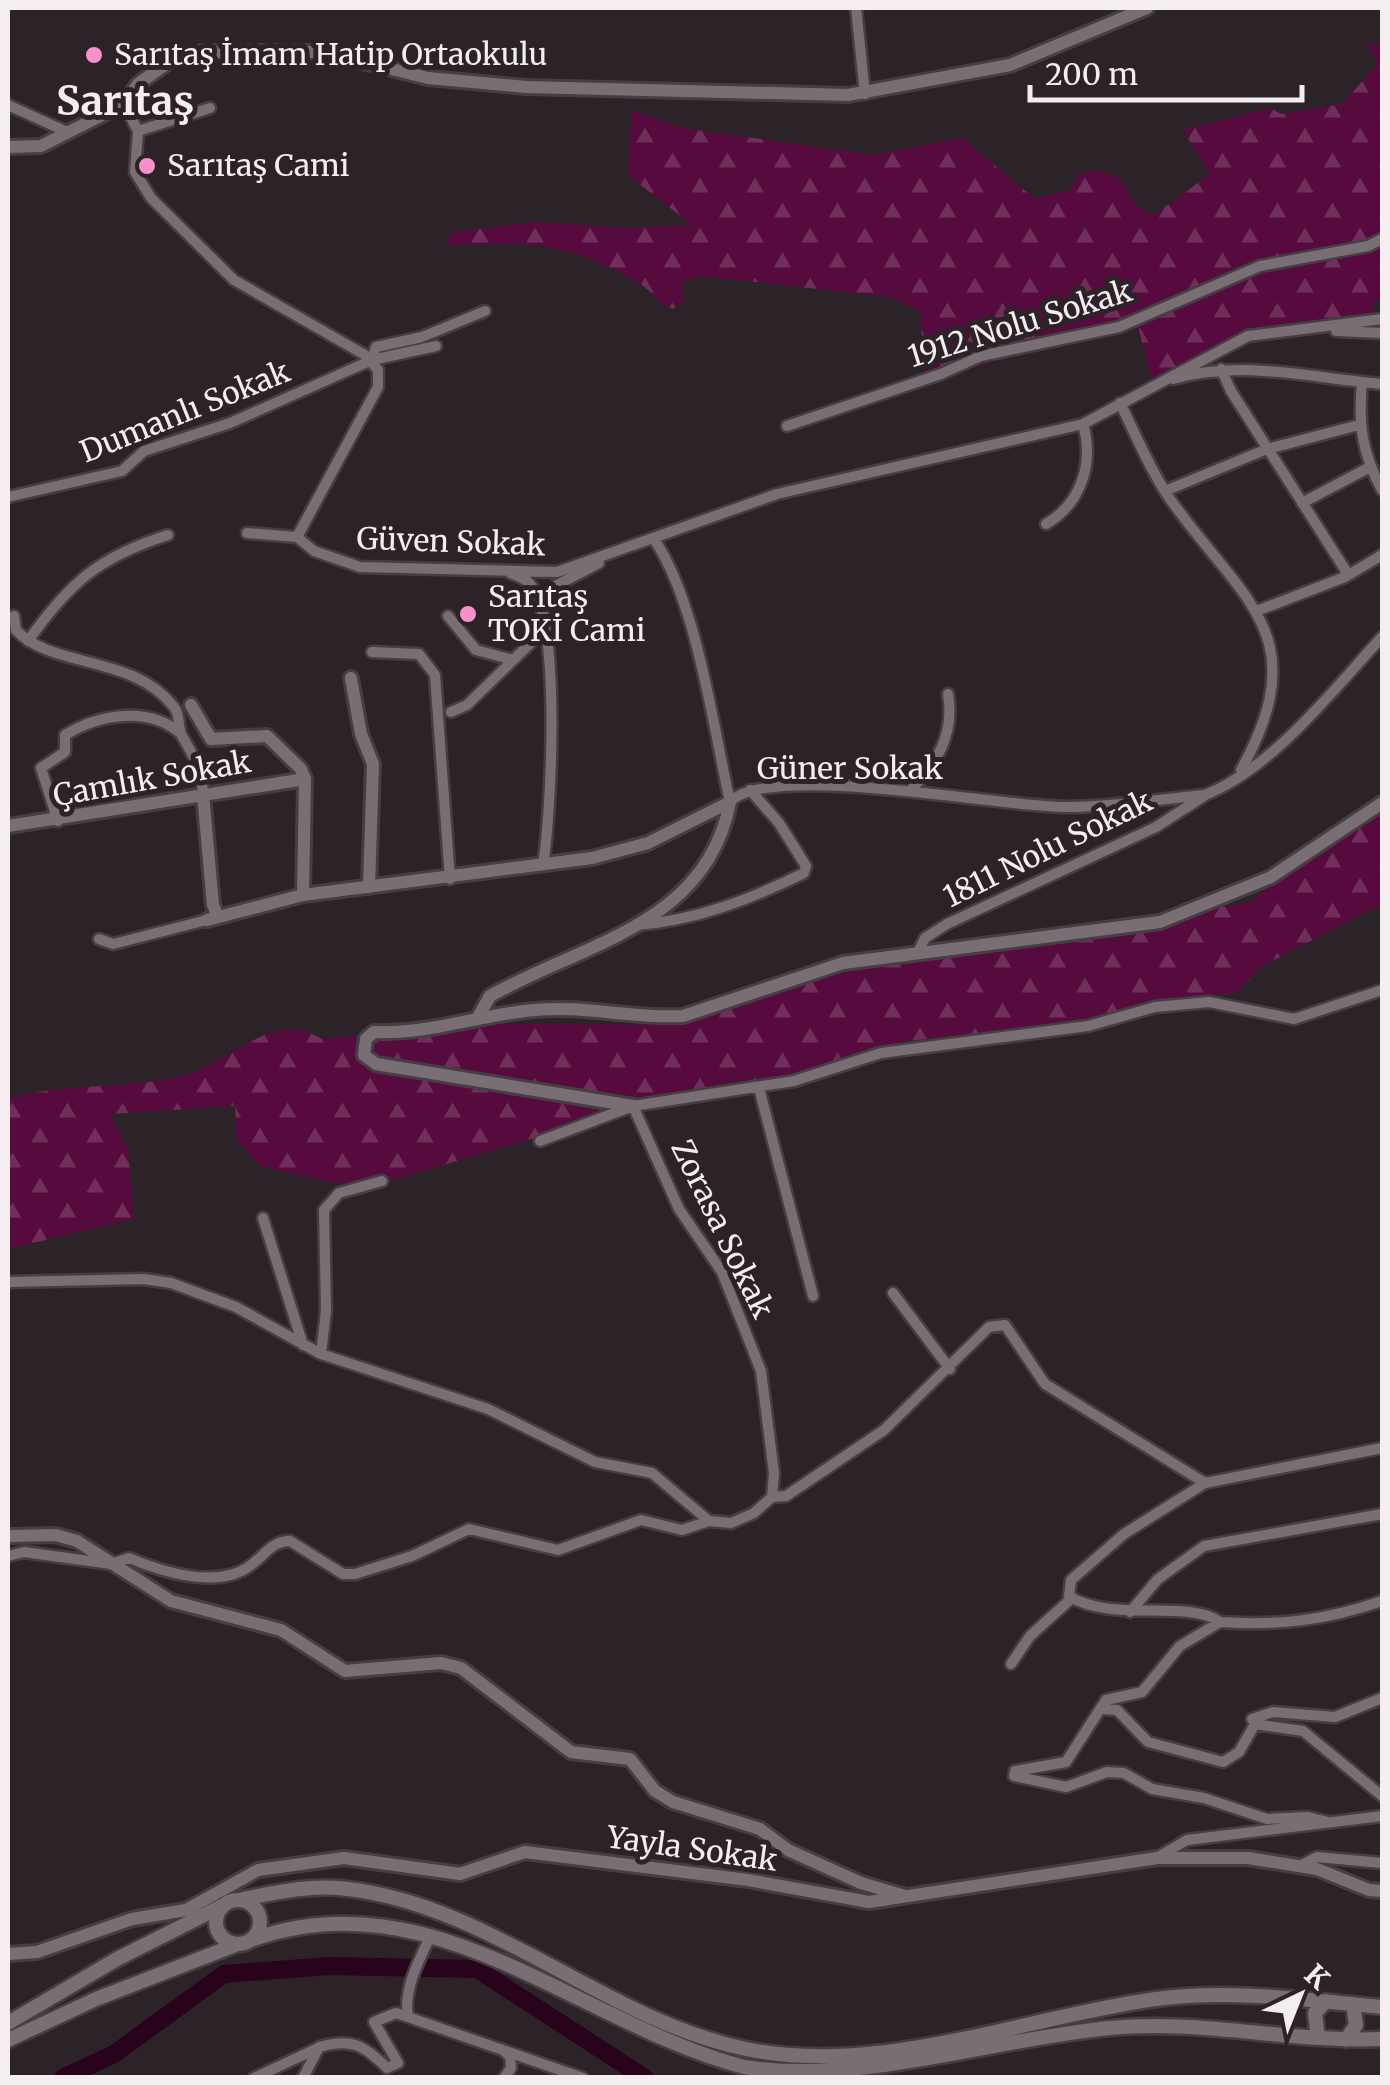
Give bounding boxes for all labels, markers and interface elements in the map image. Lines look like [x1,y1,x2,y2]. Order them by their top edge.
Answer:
place label: Sarıtaş İmam Hatip Ortaokulu [114,35,547,73]
scale bar [1030,40,1302,102]
marker: Sarıtaş İmam Hatip Ortaokulu [83,44,105,66]
text: 200 m [1045,55,1138,93]
district label: Sarıtaş [56,76,194,126]
place label: Sarıtaş Cami [167,146,350,184]
marker: Sarıtaş Cami [136,155,158,177]
street label: 1912 Nolu Sokak [903,271,1136,375]
street label: Dumanlı Sokak [74,352,295,470]
street label: Güven Sokak [356,519,546,563]
place label: Sarıtaş TOKİ Cami [488,577,645,649]
marker: Sarıtaş TOKİ Cami [457,603,479,625]
street label: Çamlık Sokak [50,742,254,814]
street label: Güner Sokak [757,749,943,787]
street label: 1811 Nolu Sokak [937,781,1158,915]
street label: Zorasa Sokak [663,1133,782,1324]
street label: Yayla Sokak [604,1817,780,1879]
north arrow [1250,1945,1350,2045]
text: K [1297,1956,1337,1997]

